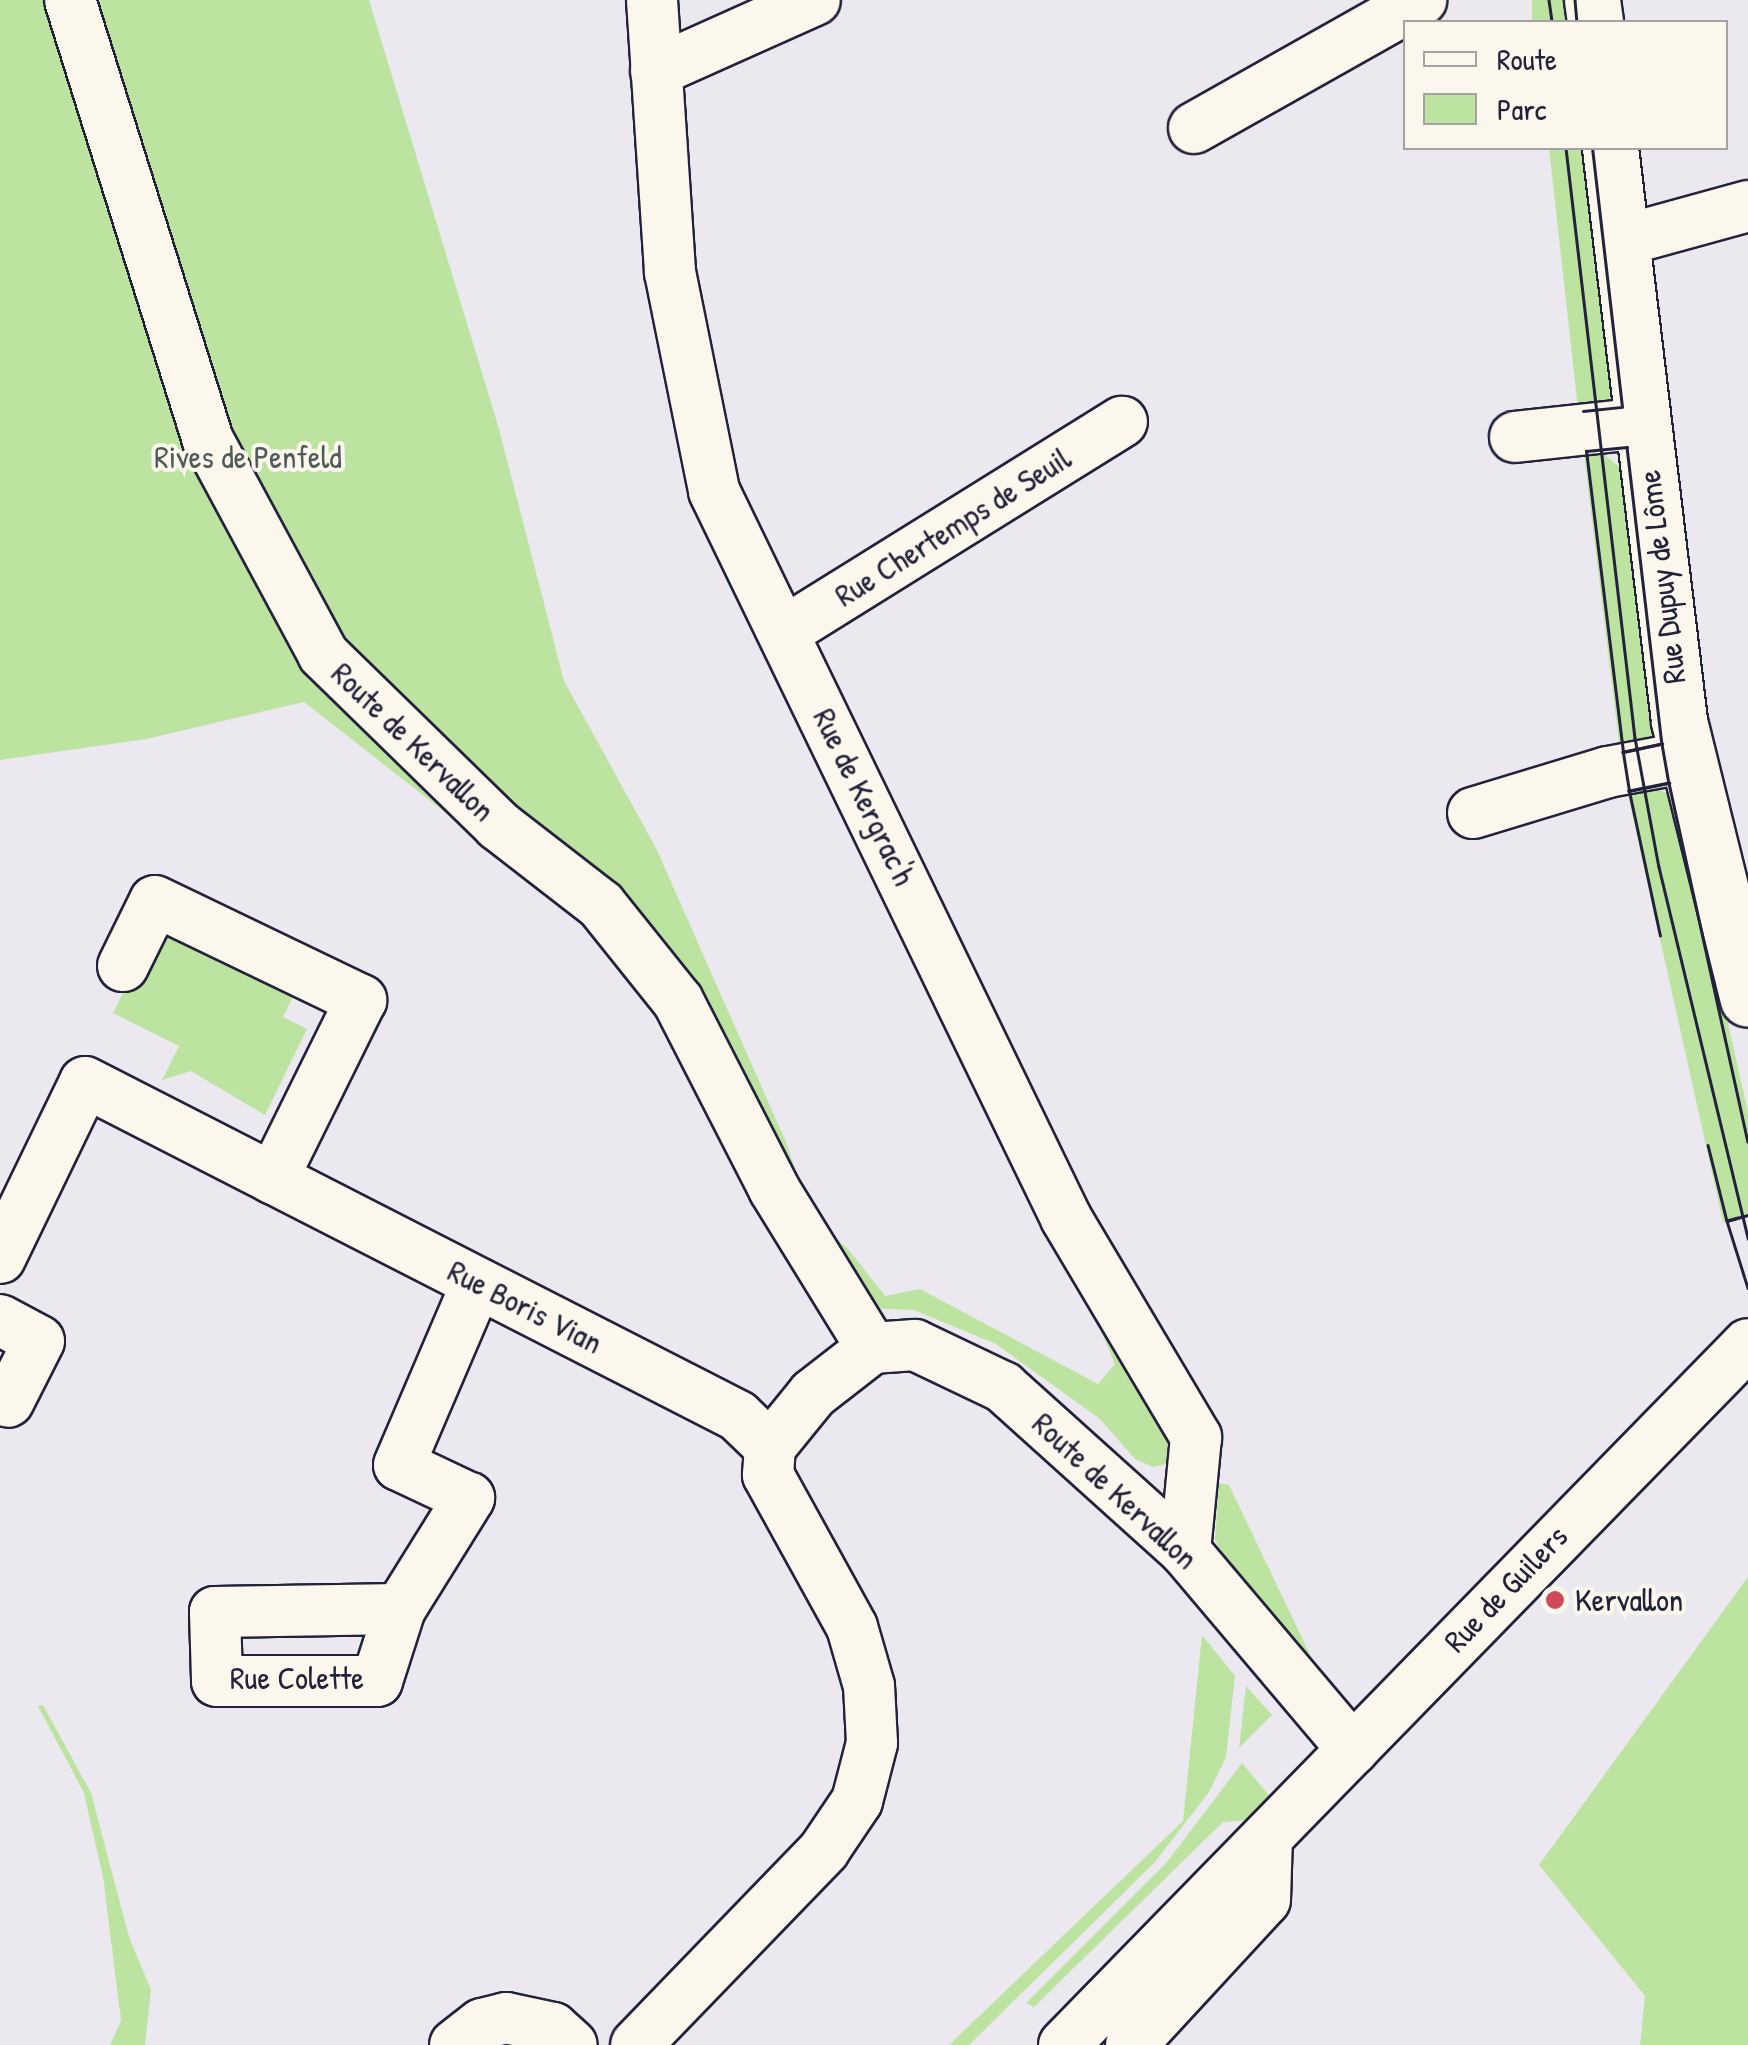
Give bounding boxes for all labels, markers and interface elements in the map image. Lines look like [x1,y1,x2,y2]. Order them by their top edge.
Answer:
legend [1403,20,1728,150]
text: Route [1497,39,1557,79]
text: Parc [1497,89,1546,129]
park label: Rives de Penfeld [154,438,342,476]
street label: Rue Chertemps de Seuil [828,439,1078,615]
street label: Rue Dupuy de Lôme [1630,468,1694,686]
street label: Route de Kervallon [323,654,503,830]
street label: Rue de Kergrac'h [805,702,923,892]
street label: Rue Boris Vian [441,1252,609,1362]
street label: Route de Kervallon [1024,1405,1206,1577]
street label: Rue de Guilers [1436,1518,1576,1660]
place label: Kervallon [1575,1581,1683,1619]
marker: Kervallon [1544,1589,1566,1611]
street label: Rue Colette [230,1659,364,1697]

